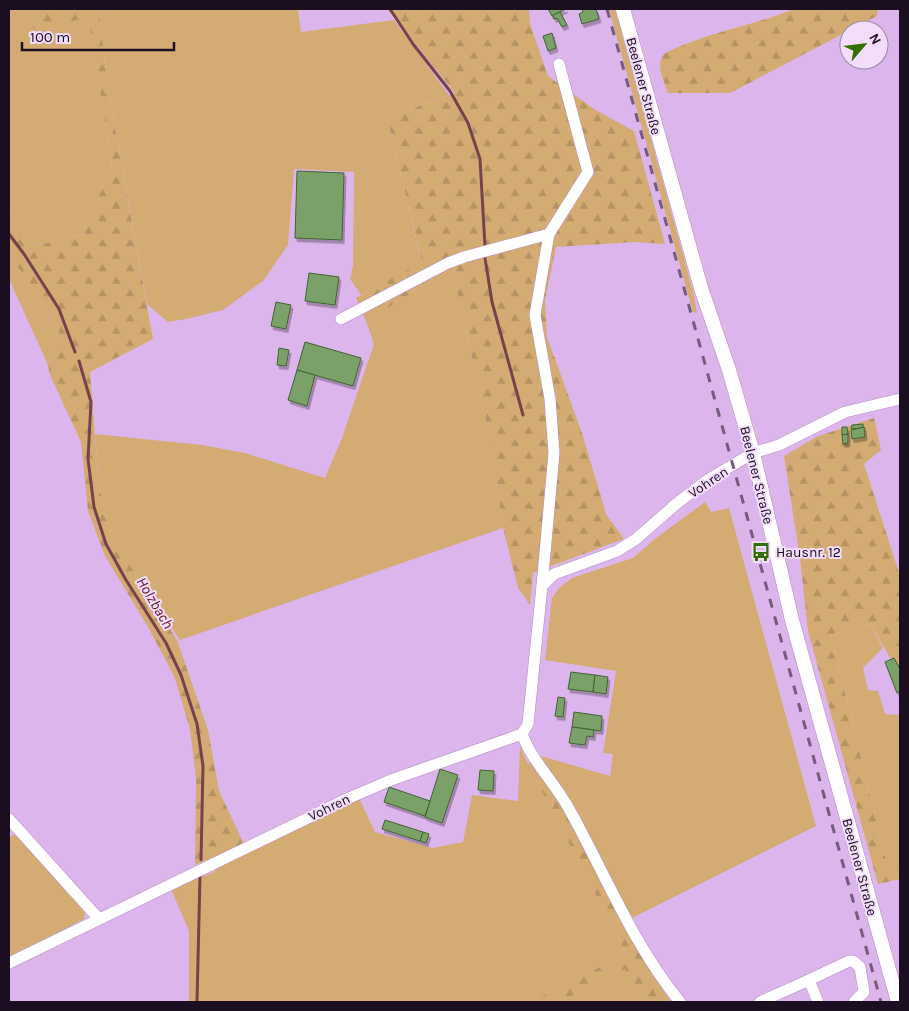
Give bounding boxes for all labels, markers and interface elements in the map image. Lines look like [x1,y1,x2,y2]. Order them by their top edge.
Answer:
scale bar [22,20,175,52]
north arrow [839,20,889,70]
text: 100 m [30,28,70,46]
text: N [865,31,885,48]
street label: Beelener Straße [622,35,665,137]
street label: Beelener Straße [736,424,777,526]
street label: Vohren [685,463,731,502]
bus stop icon: Hausnr. 12 [750,541,772,563]
place label: Hausnr. 12 [776,544,841,561]
water label: Holzbach [133,574,177,632]
street label: Vohren [306,790,353,825]
street label: Beelener Straße [838,816,881,918]

